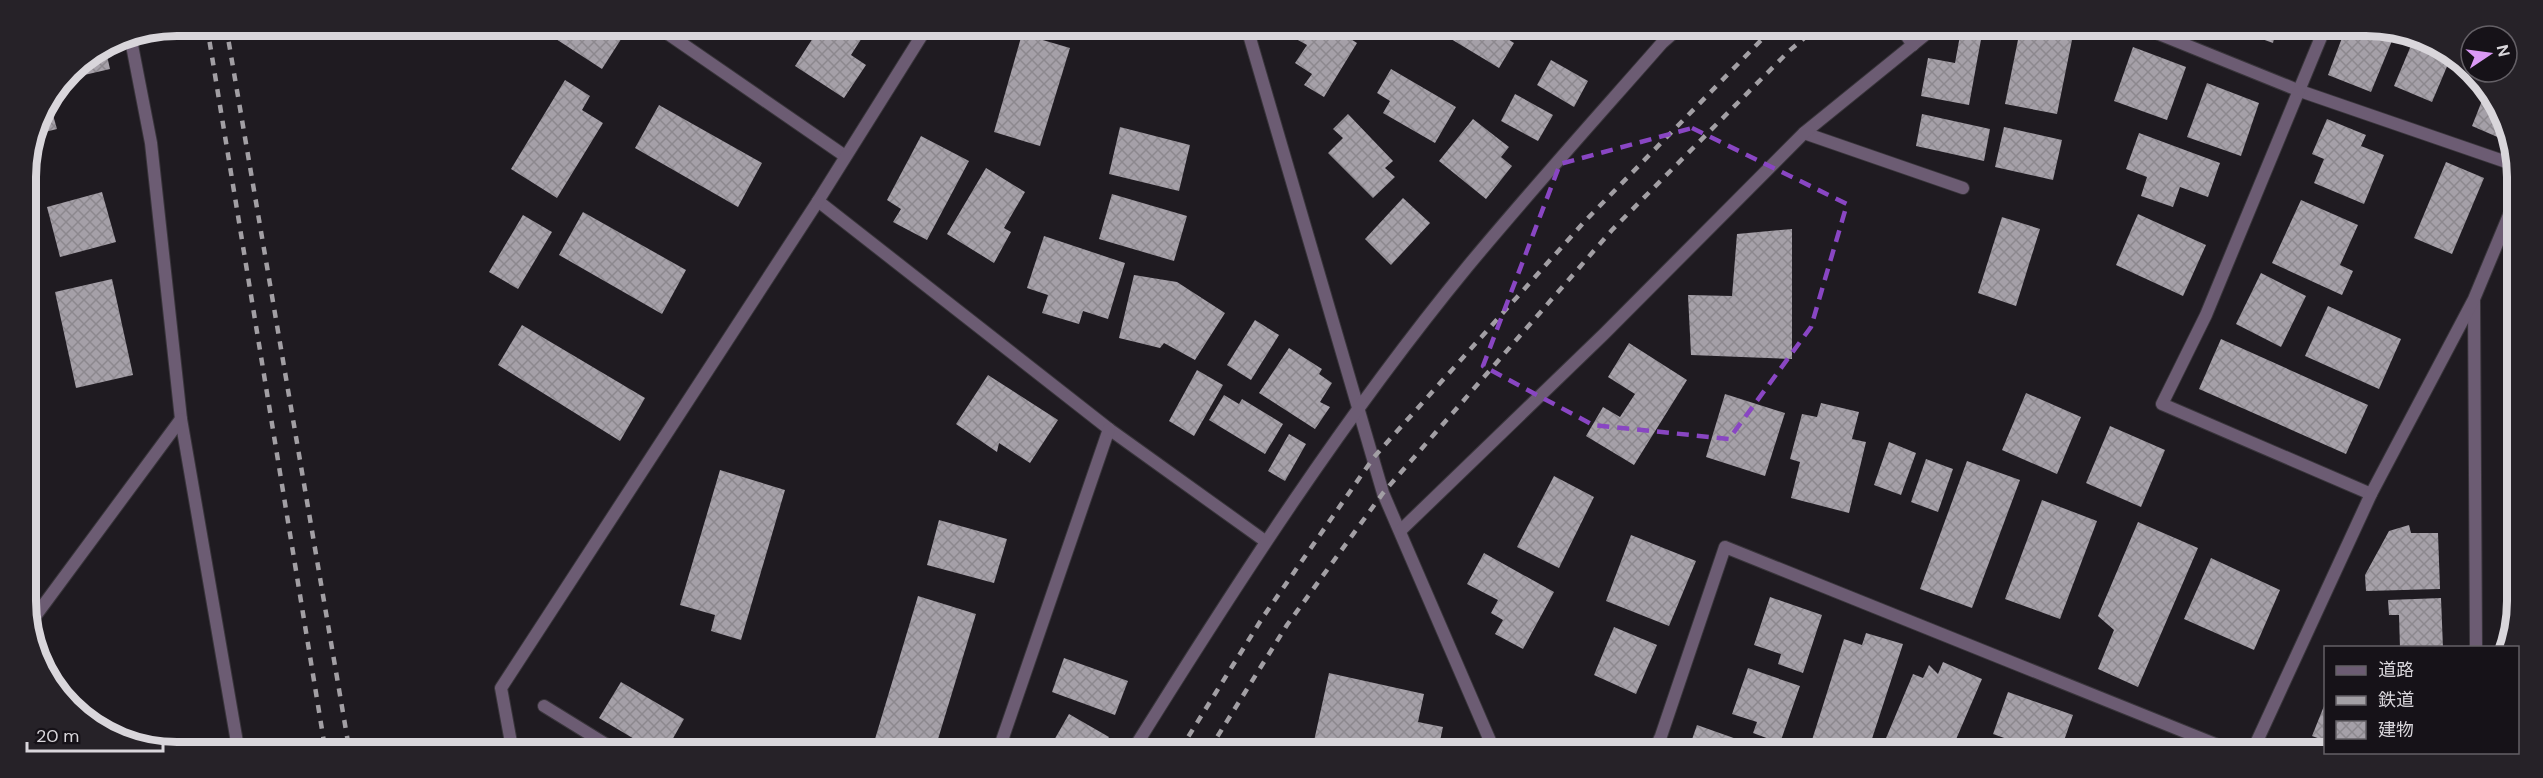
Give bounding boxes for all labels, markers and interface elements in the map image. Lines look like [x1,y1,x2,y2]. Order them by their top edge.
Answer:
north arrow [2459,24,2519,84]
text: N [2492,43,2515,59]
legend [2324,646,2519,754]
text: 道路 [2378,658,2414,682]
text: 鉄道 [2378,688,2414,712]
scale bar [27,715,164,753]
text: 建物 [2378,718,2414,742]
text: 20 m [36,724,79,748]

